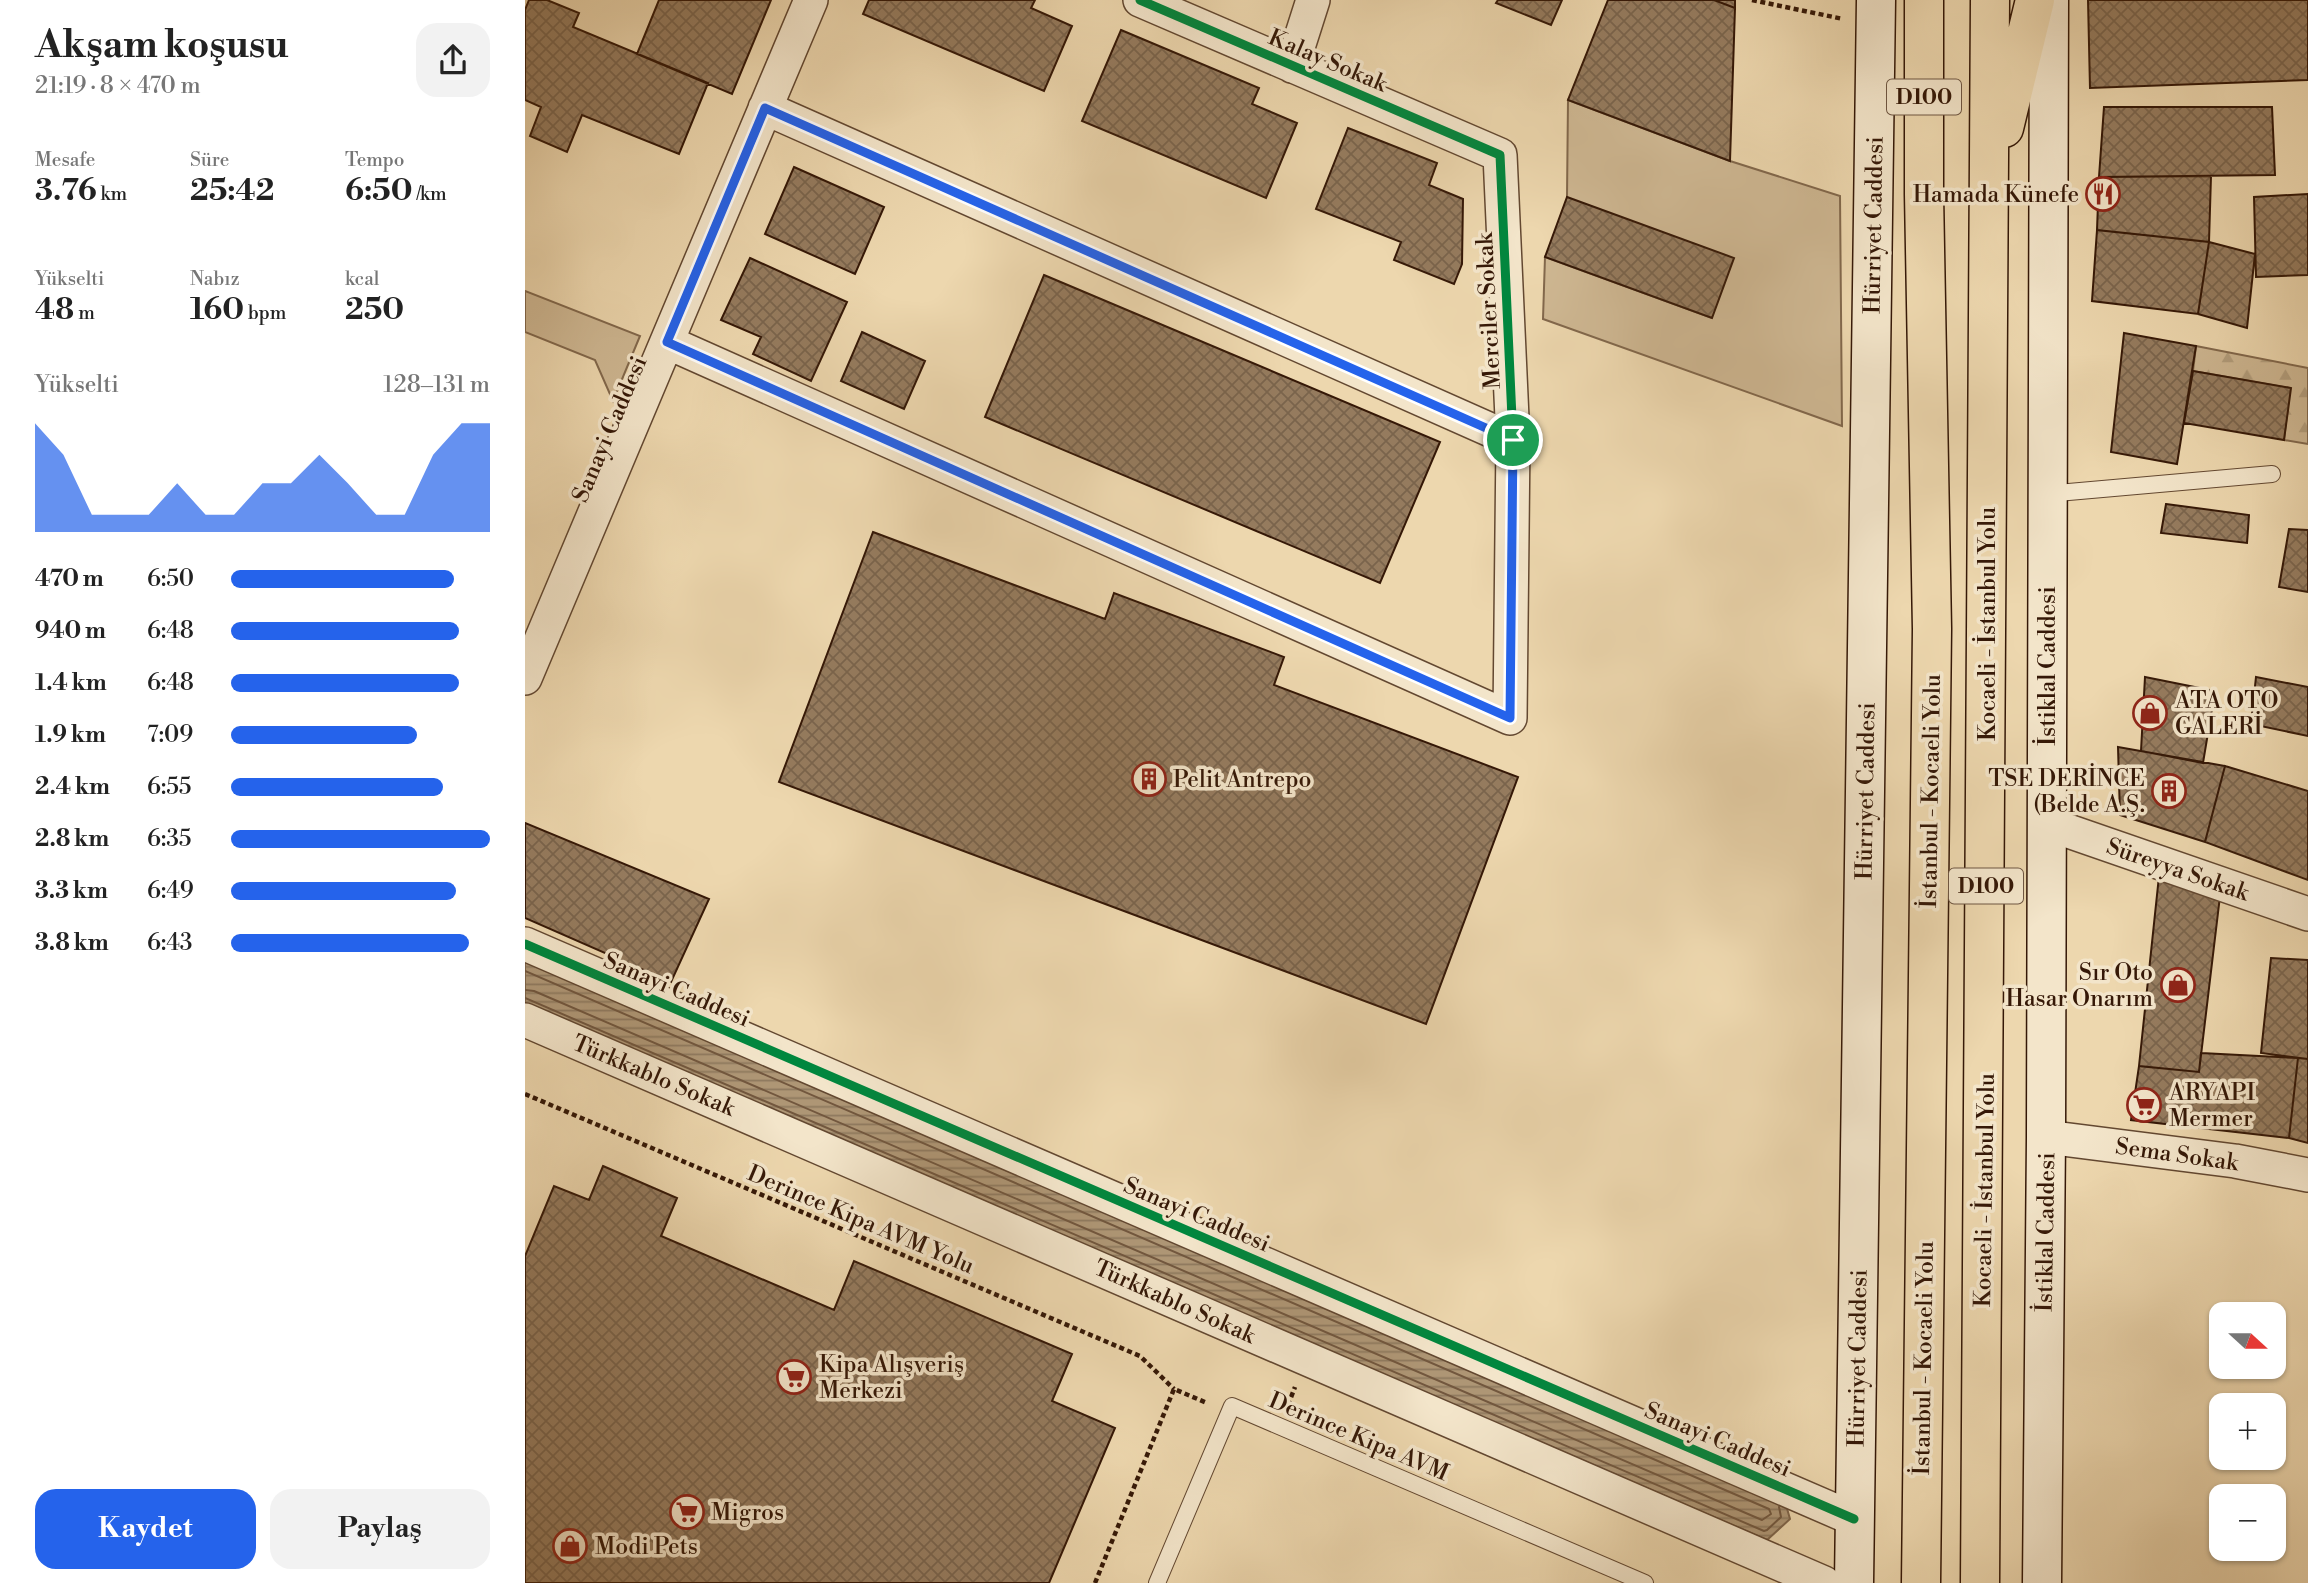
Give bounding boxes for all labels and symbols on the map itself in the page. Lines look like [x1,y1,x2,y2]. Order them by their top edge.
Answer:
street label: Kalay Sokak [1264,23,1392,99]
road number: D100 [1887,80,1961,114]
street label: Hürriyet Caddesi [1858,136,1890,314]
restaurant icon: Hamada Künefe [2084,175,2122,213]
place label: Hamada Künefe [1913,181,2079,209]
street label: Merciler Sokak [1471,231,1507,390]
street label: Sanayi Caddesi [566,352,653,507]
pin [1483,410,1543,470]
street label: Kocaeli - İstanbul Yolu [1972,507,2002,741]
street label: İstiklal Caddesi [2032,586,2062,746]
street label: İstanbul - Kocaeli Yolu [1913,674,1947,908]
place label: ATA OTO GALERİ [2174,687,2279,741]
shop icon: ATA OTO GALERİ [2131,694,2169,732]
street label: Hürriyet Caddesi [1850,702,1882,880]
building icon: Pelit Antrepo [1130,760,1168,798]
place label: TSE DERİNCE (Belde A.Ş. [1988,763,2145,819]
place label: Pelit Antrepo [1173,766,1311,794]
building icon: TSE DERİNCE (Belde A.Ş. [2150,772,2188,810]
street label: Süreyya Sokak [2103,832,2253,908]
road number: D100 [1949,868,2023,903]
street label: Sanayi Caddesi [599,946,754,1033]
place label: Sır Oto Hasar Onarım [2006,959,2153,1013]
shop icon: Sır Oto Hasar Onarım [2159,966,2197,1004]
street label: Türkkablo Sokak [568,1029,740,1123]
street label: Kocaeli - İstanbul Yolu [1967,1073,2001,1307]
place label: ARYAPI Mermer [2168,1079,2256,1133]
supermarket icon: ARYAPI Mermer [2125,1086,2163,1124]
street label: Sema Sokak [2114,1133,2241,1178]
street label: İstiklal Caddesi [2029,1152,2061,1312]
street label: Derince Kipa AVM Yolu [743,1159,978,1280]
street label: Sanayi Caddesi [1119,1171,1274,1258]
street label: İstanbul - Kocaeli Yolu [1906,1241,1940,1475]
street label: Türkkablo Sokak [1090,1254,1260,1350]
street label: Hürriyet Caddesi [1842,1269,1874,1447]
north arrow [2209,1302,2285,1379]
place label: Kipa Alışveriş Merkezi [819,1351,964,1405]
supermarket icon: Kipa Alışveriş Merkezi [775,1358,813,1396]
street label: Derince Kipa AVM [1264,1386,1453,1488]
street label: Sanayi Caddesi [1640,1396,1795,1483]
supermarket icon: Migros [668,1493,706,1531]
place label: Migros [711,1499,784,1527]
shop icon: Modi Pets [551,1527,589,1565]
place label: Modi Pets [595,1533,698,1561]

